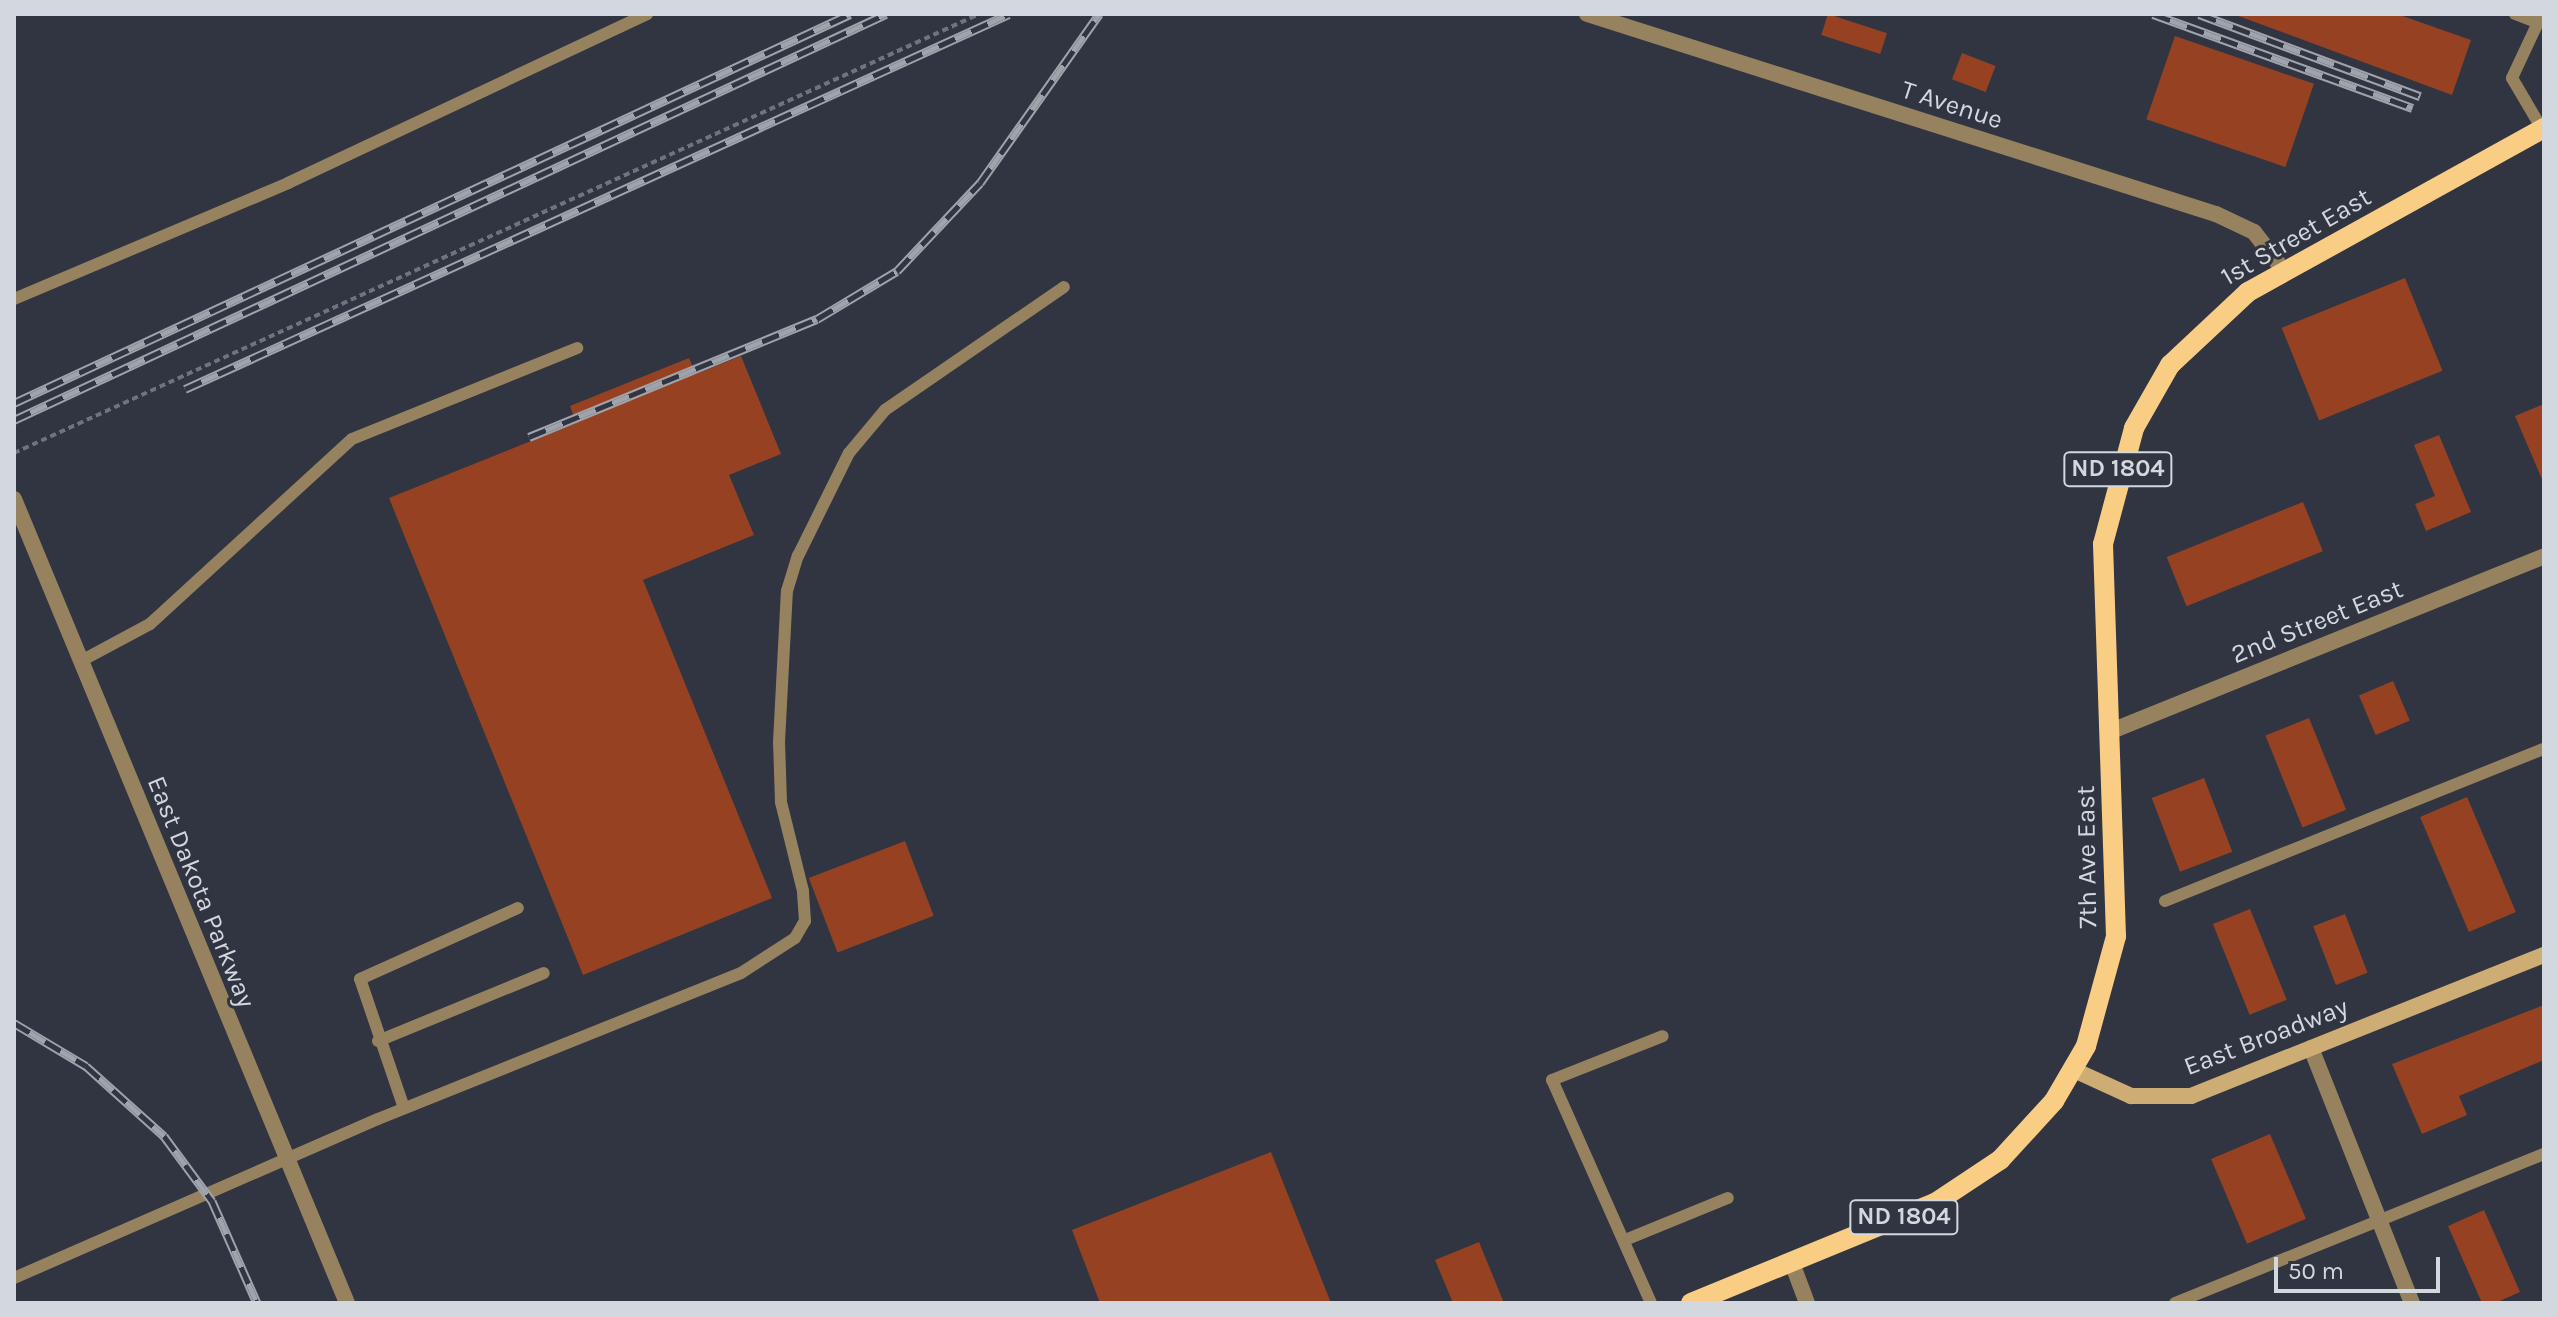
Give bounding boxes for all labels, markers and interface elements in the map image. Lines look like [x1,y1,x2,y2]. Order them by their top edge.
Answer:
street label: T Avenue [1897,74,2007,136]
street label: 1st Street East [2215,181,2377,293]
road number: ND 1804 [2062,449,2174,489]
street label: 2nd Street East [2227,573,2407,671]
street label: East Dakota Parkway [140,772,262,1012]
street label: 7th Ave East [2070,785,2104,929]
street label: East Broadway [2180,991,2352,1083]
road number: ND 1804 [1848,1197,1960,1237]
scale bar [2278,1241,2444,1291]
text: 50 m [2288,1257,2344,1285]

